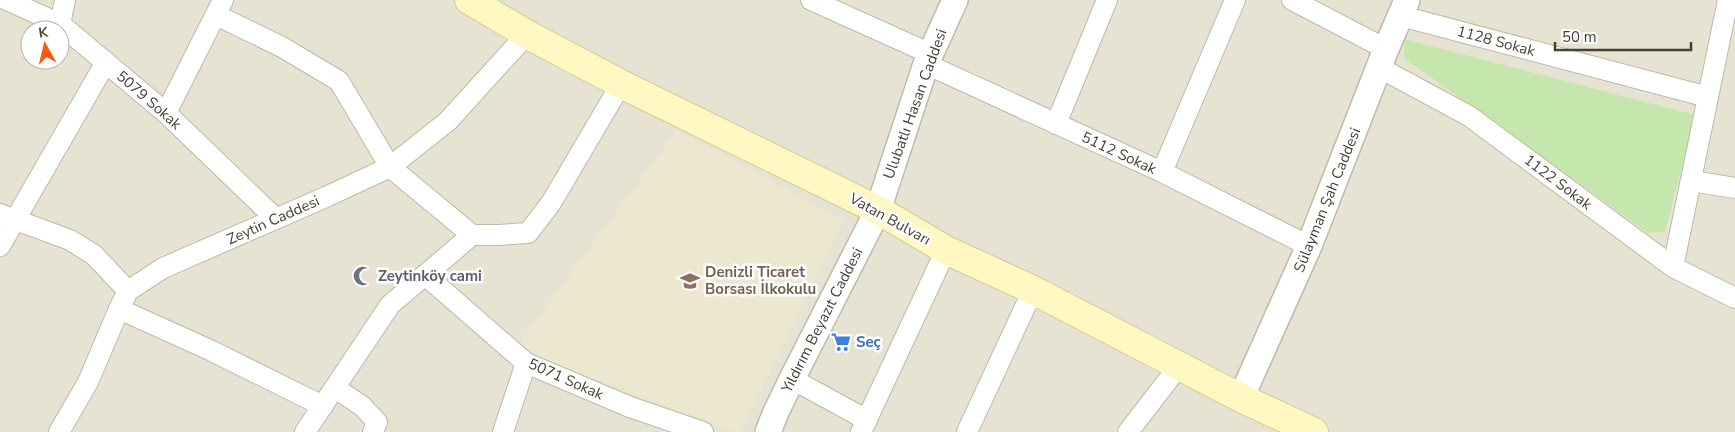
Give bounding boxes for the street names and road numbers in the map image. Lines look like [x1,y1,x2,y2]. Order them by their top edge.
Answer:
street label: 1128 Sokak [1455,21,1538,61]
street label: Ulubatlı Hasan Caddesi [879,26,951,182]
street label: 5079 Sokak [112,66,186,134]
street label: Sülayman Şah Caddesi [1289,125,1365,275]
street label: 5112 Sokak [1078,127,1160,179]
street label: 1122 Sokak [1520,150,1596,214]
street label: Vatan Bulvarı [845,188,934,250]
street label: Zeytin Caddesi [224,191,322,249]
street label: Yıldırım Beyazıt Caddesi [776,244,867,397]
street label: 5071 Sokak [525,354,607,405]

